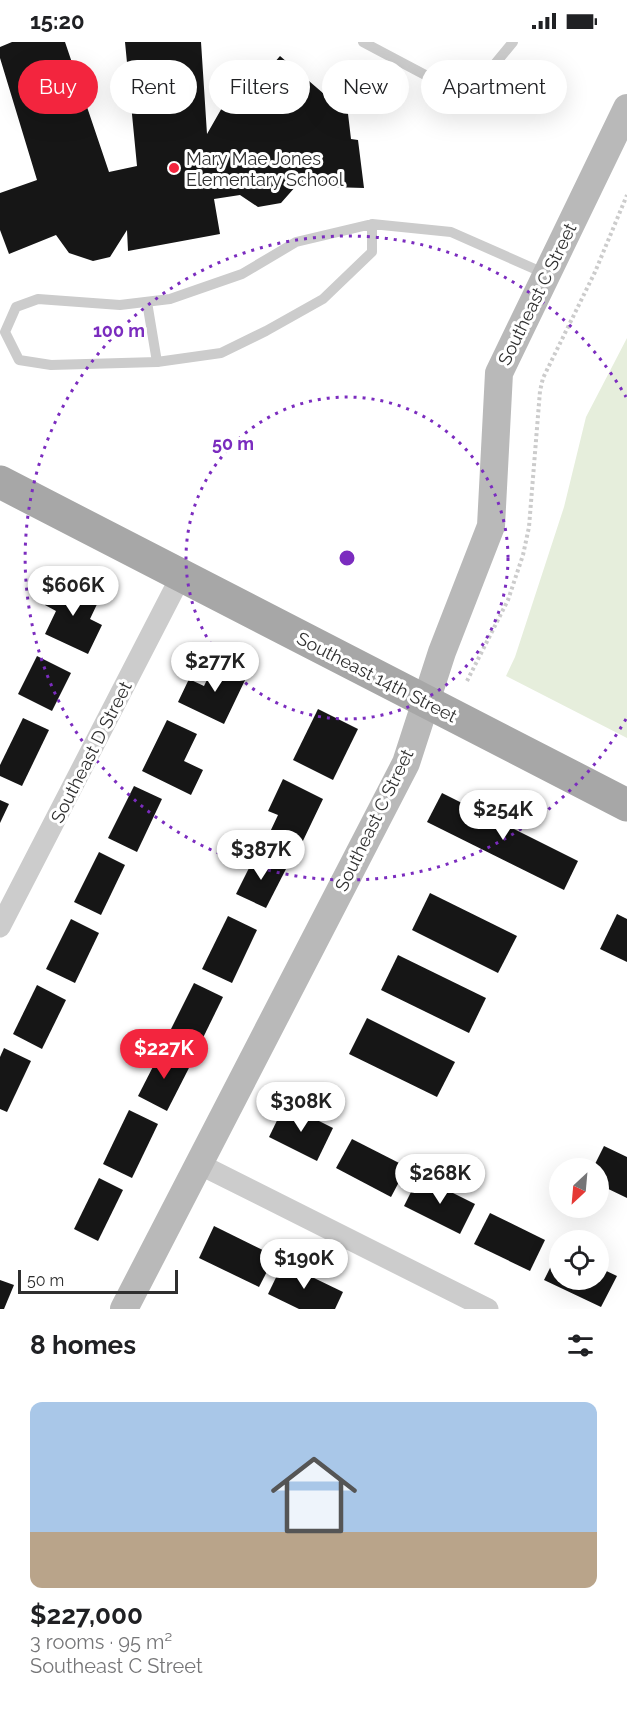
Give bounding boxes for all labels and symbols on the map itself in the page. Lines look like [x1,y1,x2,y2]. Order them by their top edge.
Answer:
place label: Mary Mae Jones Elementary School [186,148,344,190]
marker: Mary Mae Jones Elementary School [167,161,181,175]
street label: Southeast C Street [494,220,580,368]
text: 100 m [93,320,145,341]
text: 50 m [212,433,254,454]
centre of rings [337,548,357,568]
pin: $606K [31,566,115,617]
street label: Southeast 14th Street [293,627,461,727]
pin: $277K [173,642,257,693]
street label: Southeast D Street [46,678,136,826]
street label: Southeast C Street [331,746,417,894]
pin: $254K [461,790,545,841]
pin: $387K [219,830,303,881]
pin: $227K [122,1029,206,1080]
pin: $308K [259,1082,343,1133]
pin: $268K [398,1154,482,1205]
north arrow [549,1158,609,1218]
pin: $190K [262,1239,346,1290]
scale bar [18,1267,178,1294]

